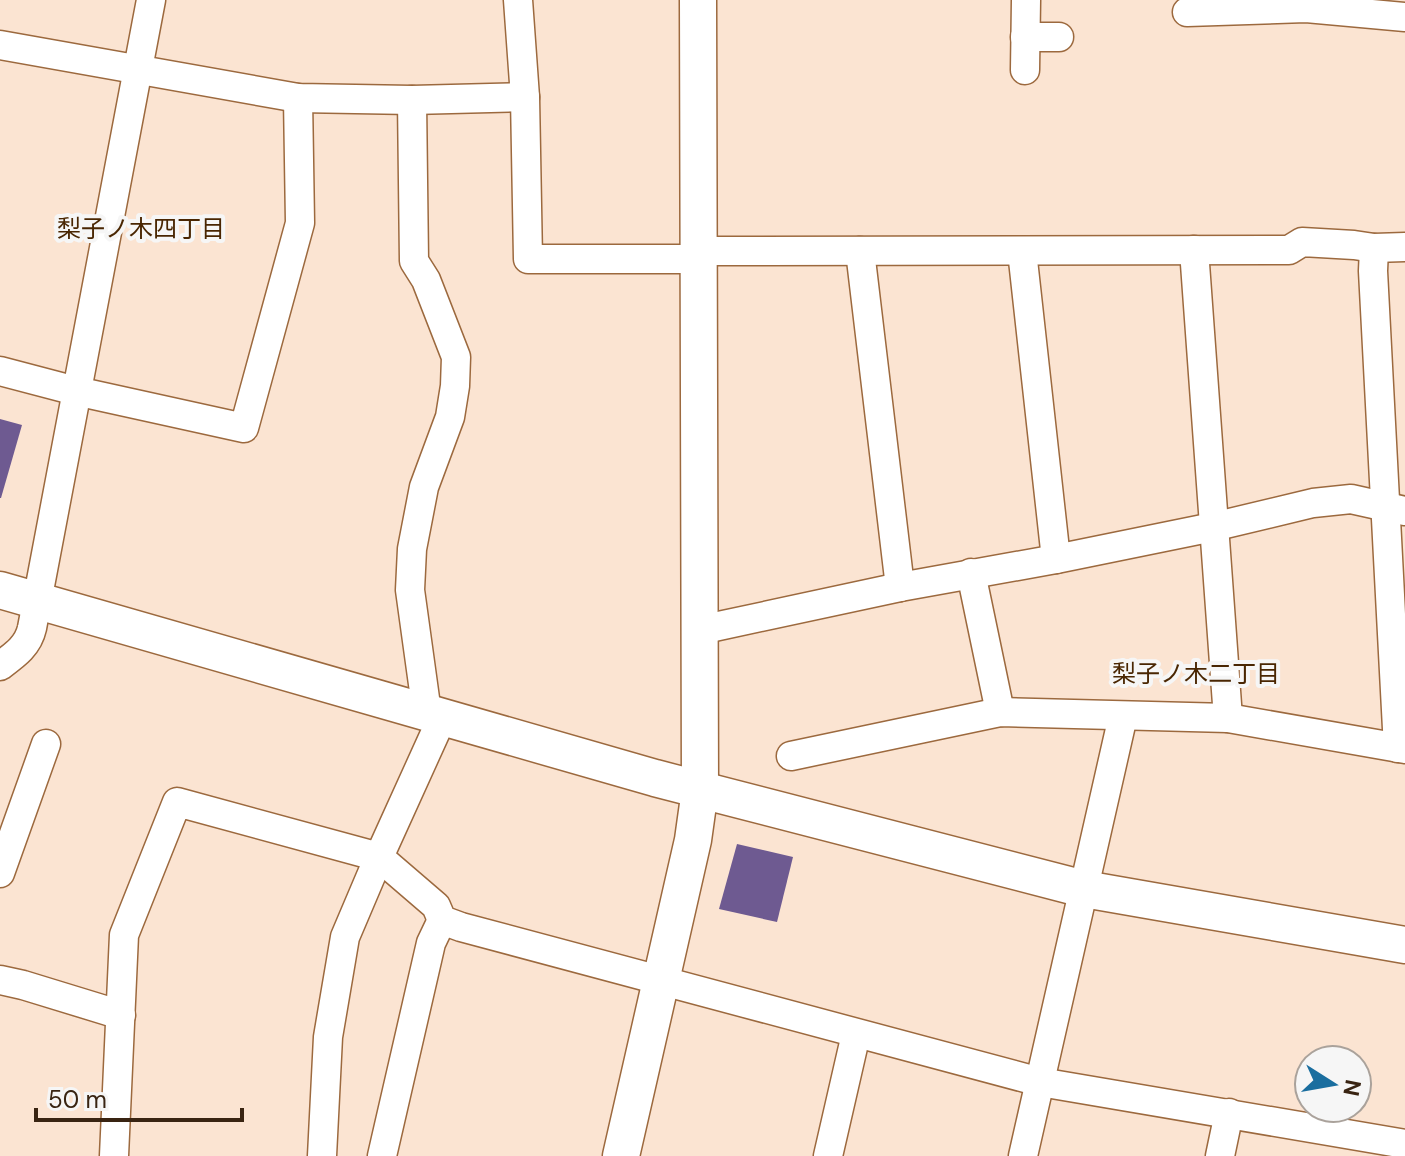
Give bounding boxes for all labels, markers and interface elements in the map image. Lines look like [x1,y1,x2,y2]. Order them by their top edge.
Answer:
district label: 梨子ノ木四丁目 [57,213,225,244]
district label: 梨子ノ木二丁目 [1112,658,1280,689]
north arrow [1293,1044,1373,1124]
scale bar [36,1072,242,1122]
text: N [1336,1077,1368,1098]
text: 50 m [48,1084,107,1115]

